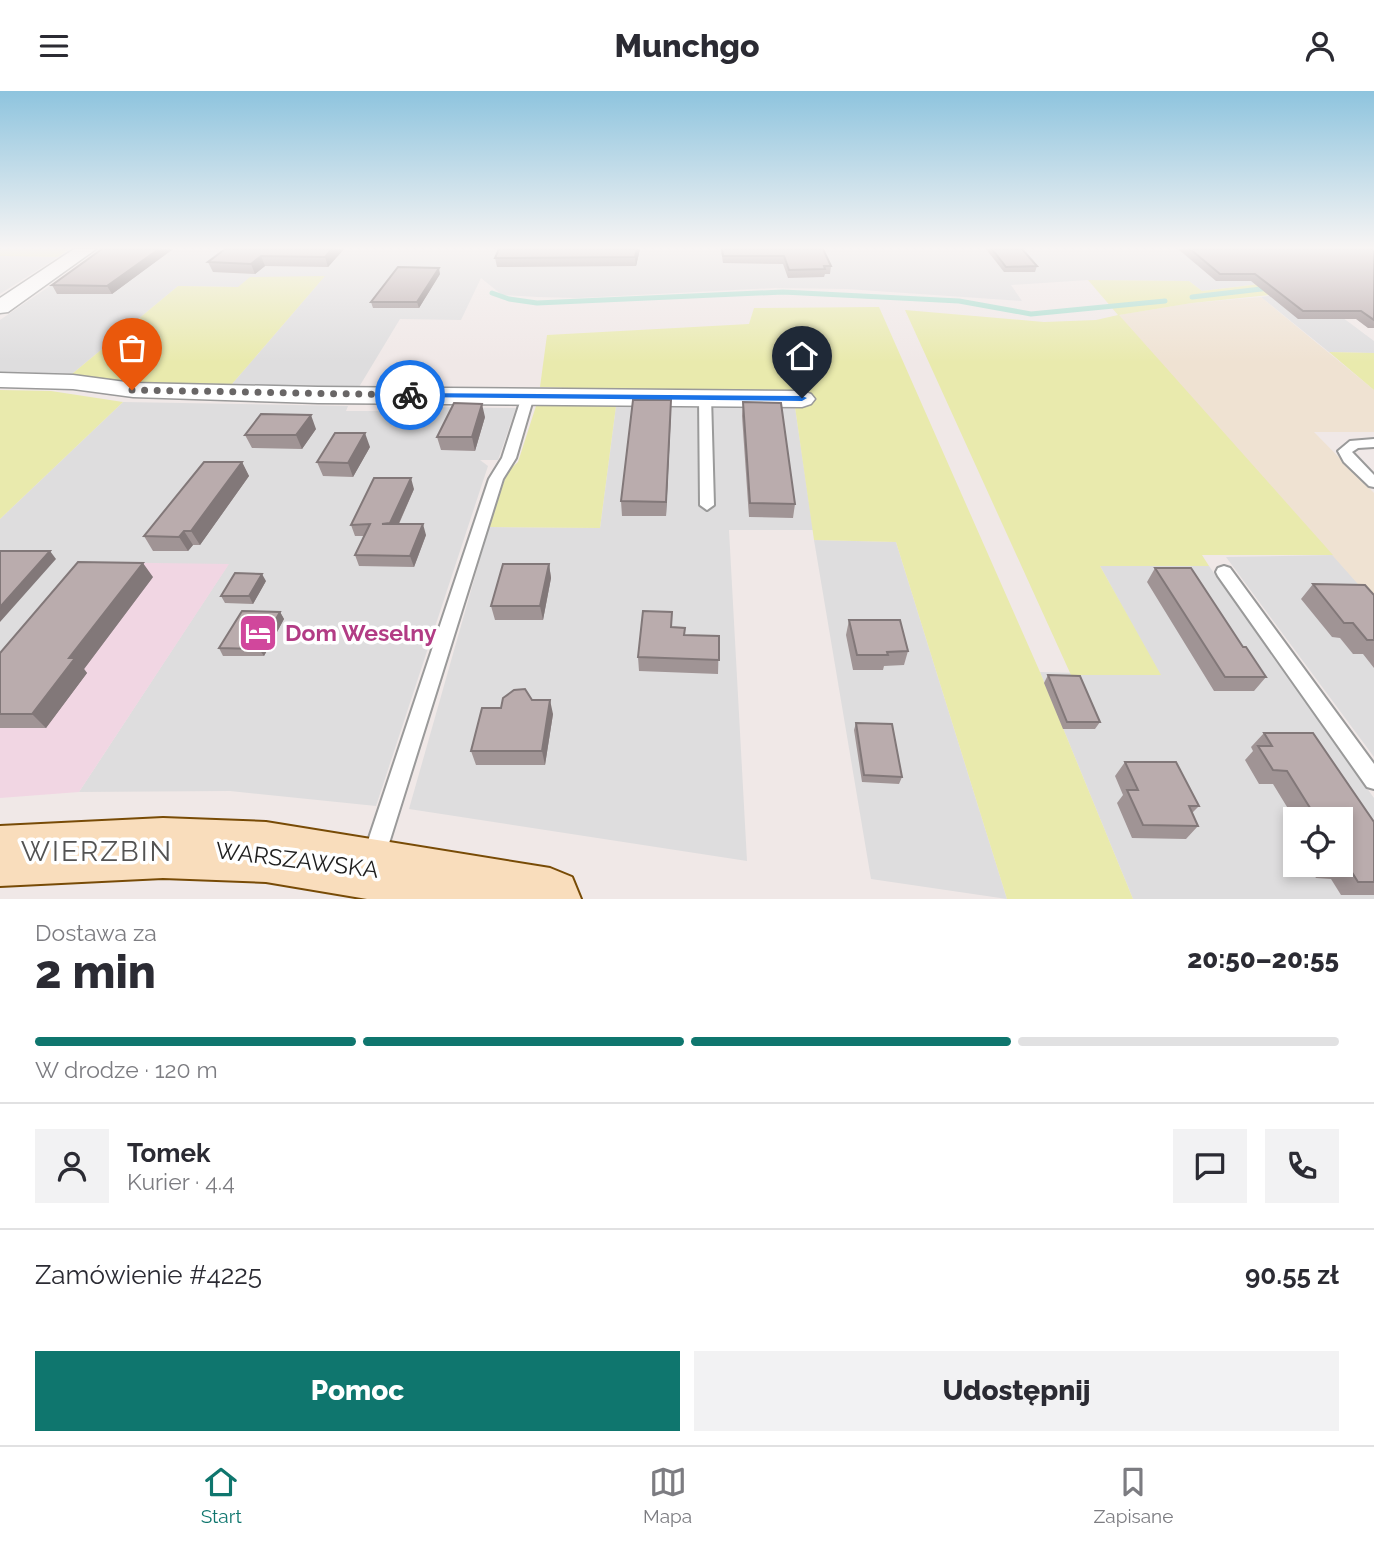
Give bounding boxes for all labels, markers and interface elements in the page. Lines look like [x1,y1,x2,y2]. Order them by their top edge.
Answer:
icon: menu [35,27,73,65]
text: Munchgo [615,27,760,64]
icon: person [1301,27,1339,65]
pin [102,318,162,390]
pin [772,326,832,398]
icon: bag [113,329,151,367]
icon: home [783,337,821,375]
courier [375,360,445,430]
icon: bike [391,376,429,414]
hotel icon: Dom Weselny [237,612,279,654]
place label: Dom Weselny [285,619,437,646]
map controls [1283,807,1353,877]
button: locate [1283,807,1353,877]
district label: WIERZBIN [21,835,173,868]
street label: WARSZAWSKA [214,836,380,883]
text: Dostawa za [35,919,157,946]
text: 20:50–20:55 [1187,944,1339,974]
text: 2 min [35,945,156,999]
text: W drodze · 120 m [35,1056,218,1083]
button: person [35,1129,109,1203]
button: chat [1173,1129,1247,1203]
button: phone [1265,1129,1339,1203]
text: Tomek [127,1138,211,1168]
text: Kurier · 4.4 [127,1168,235,1195]
text: Zamówienie #4225 [35,1260,262,1290]
text: 90.55 zł [1245,1260,1339,1290]
button: Pomoc [35,1351,680,1431]
button: Udostępnij [694,1351,1339,1431]
tab: Start [201,1463,242,1527]
tab: Mapa [643,1463,692,1527]
tab: Zapisane [1093,1463,1173,1527]

